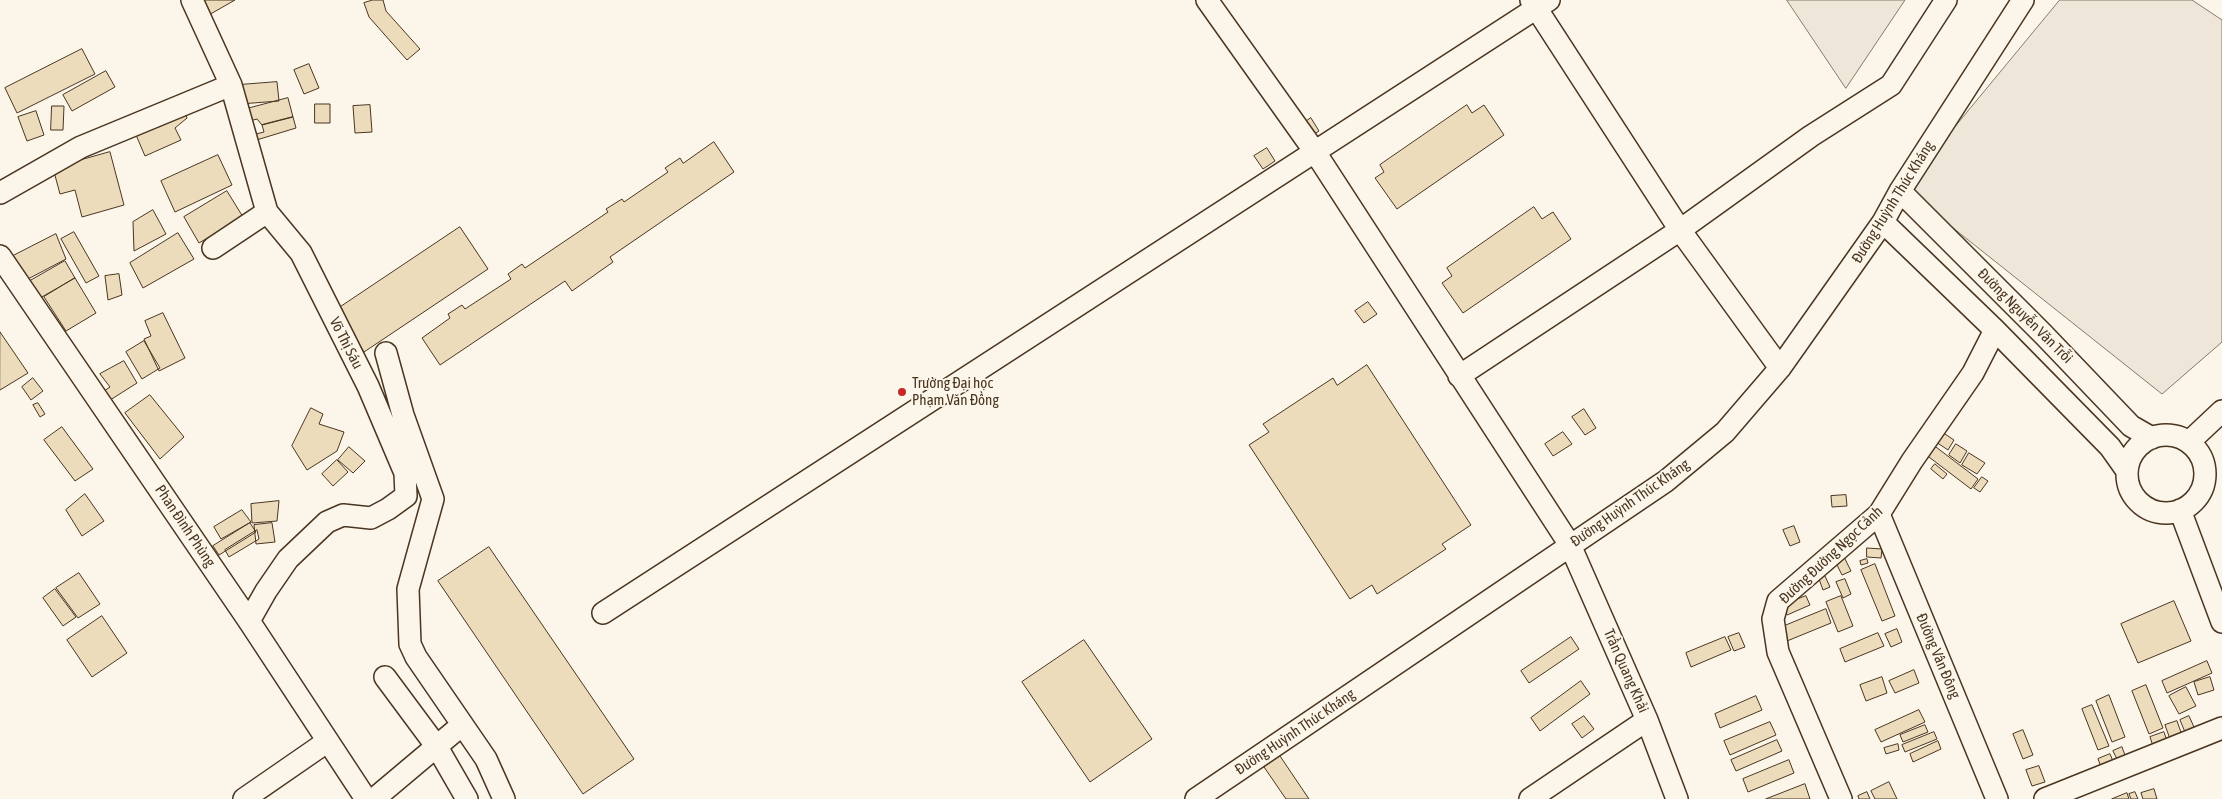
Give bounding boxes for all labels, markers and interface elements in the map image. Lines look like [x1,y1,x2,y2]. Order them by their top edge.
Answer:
street label: Đường Huỳnh Thúc Kháng [1848,137,1938,267]
street label: Đường Nguyễn Văn Trỗi [1974,265,2076,367]
street label: Võ Thị Sáu [325,314,367,372]
place label: Trường Đại học Phạm Văn Đồng [912,374,999,409]
marker: Trường Đại học Phạm Văn Đồng [896,386,908,398]
street label: Đường Huỳnh Thúc Kháng [1567,455,1693,551]
street label: Phan Đình Phùng [151,482,219,570]
street label: Đường Đường Ngọc Cảnh [1776,502,1886,608]
street label: Đường Vân Đông [1912,611,1964,701]
street label: Trần Quang Khải [1599,626,1653,716]
street label: Đường Huỳnh Thúc Kháng [1232,685,1358,779]

